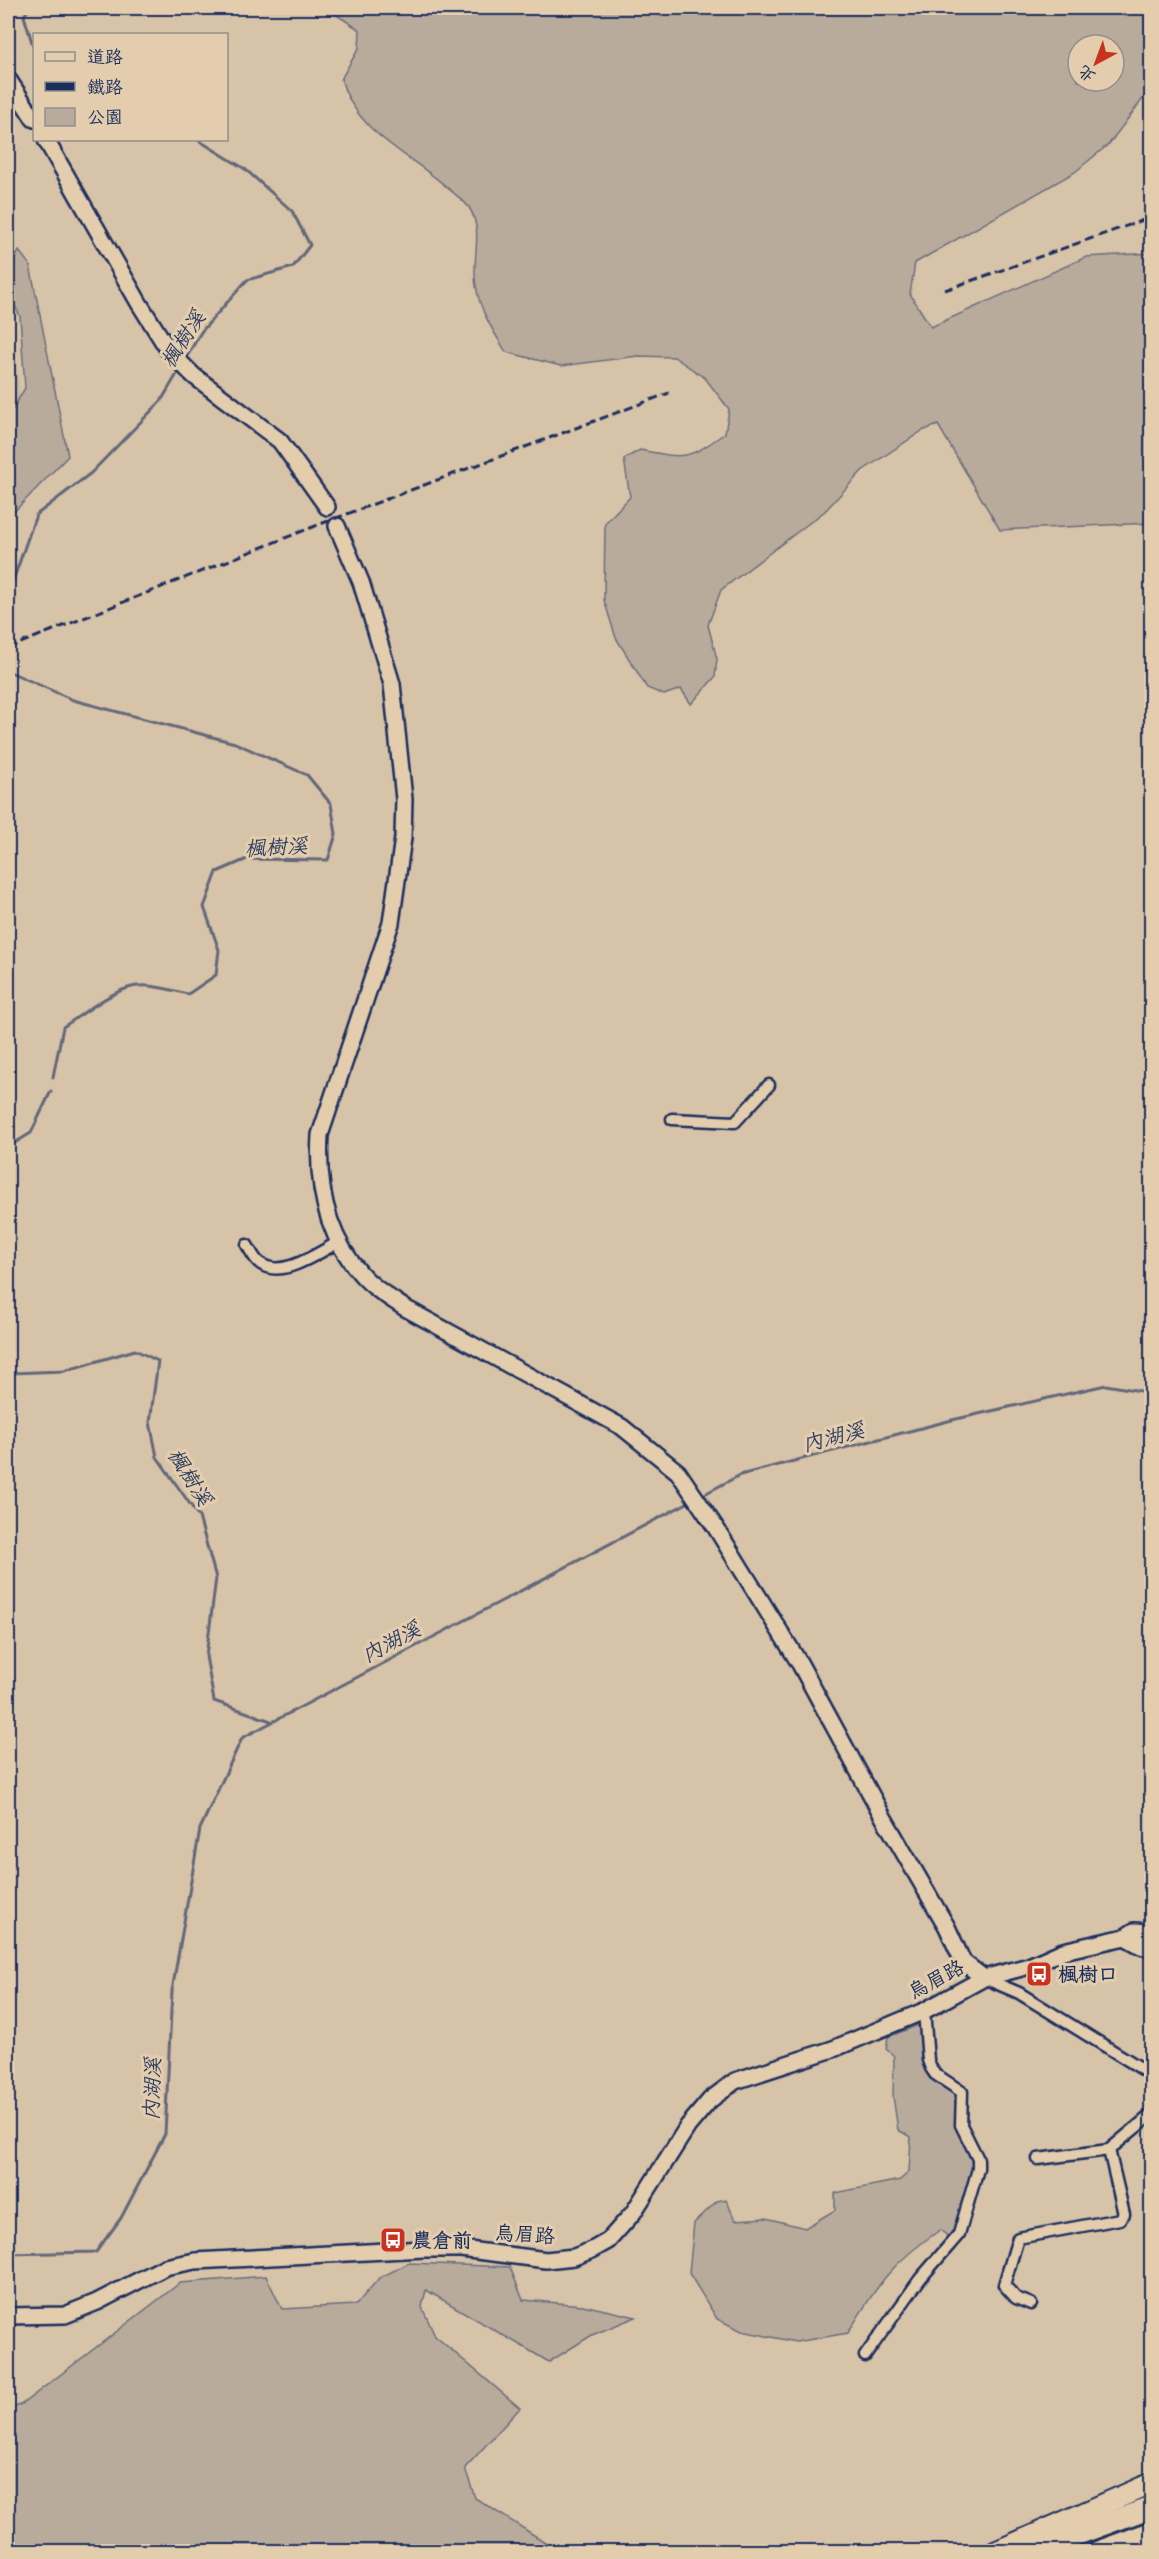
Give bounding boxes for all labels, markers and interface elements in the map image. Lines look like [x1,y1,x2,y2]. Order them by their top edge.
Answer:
legend [33,33,228,141]
north arrow [1066,33,1126,93]
text: 道路 [87,44,123,68]
text: 北 [1073,62,1099,88]
text: 鐵路 [87,74,123,98]
text: 公園 [87,104,123,128]
water label: 楓樹溪 [153,304,211,372]
water label: 楓樹溪 [244,830,309,861]
water label: 內湖溪 [799,1415,867,1456]
water label: 楓樹溪 [163,1442,220,1511]
water label: 內湖溪 [356,1613,425,1667]
street label: 烏眉路 [903,1952,969,2004]
bus stop icon: 楓樹口 [1024,1959,1054,1989]
place label: 楓樹口 [1058,1960,1118,1986]
water label: 內湖溪 [136,2056,165,2121]
street label: 烏眉路 [494,2218,557,2248]
bus stop icon: 農倉前 [378,2225,408,2255]
place label: 農倉前 [412,2226,472,2252]

